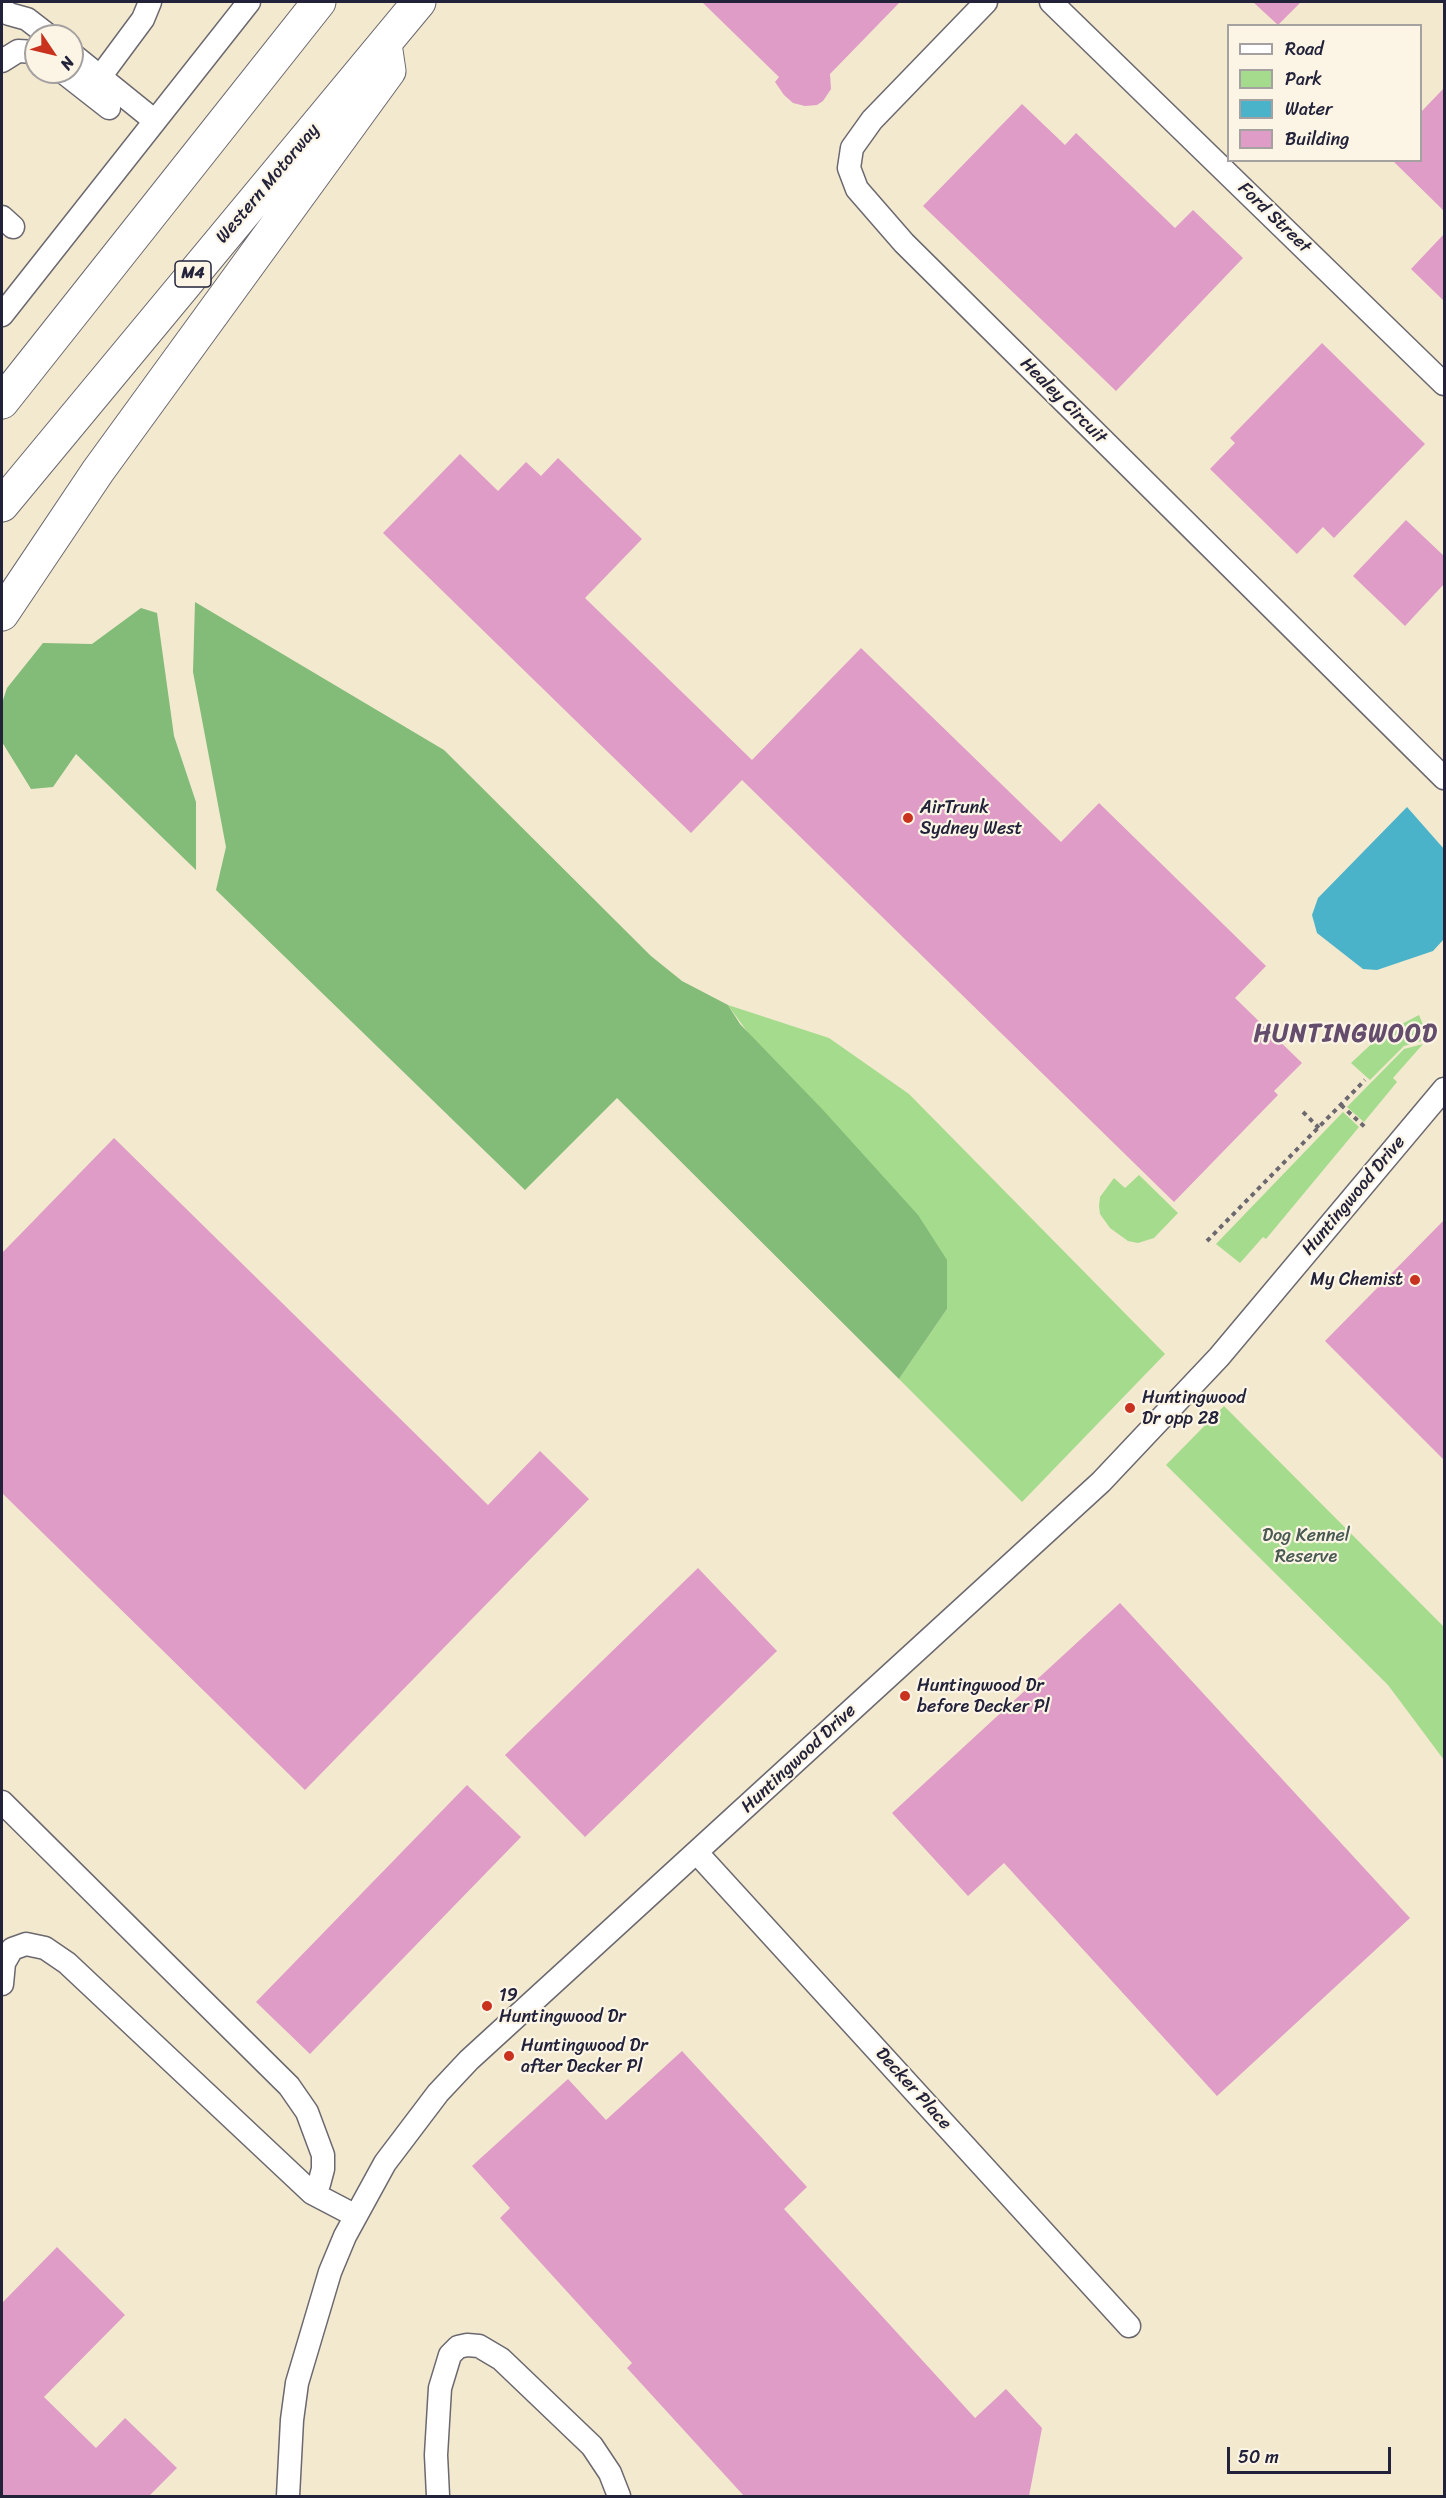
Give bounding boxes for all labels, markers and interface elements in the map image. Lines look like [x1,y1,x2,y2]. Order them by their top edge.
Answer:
north arrow [24,24,84,84]
legend [1227,24,1422,162]
text: Road [1285,33,1324,65]
text: N [52,51,83,76]
text: Park [1285,63,1322,95]
text: Water [1285,93,1332,125]
street label: Western Motorway [212,120,324,248]
text: Building [1285,123,1349,155]
street label: Ford Street [1233,178,1315,258]
road number: M4 [175,261,211,287]
street label: Healey Circuit [1015,353,1111,449]
place label: AirTrunk Sydney West [920,797,1022,840]
marker: AirTrunk Sydney West [901,811,915,825]
district label: HUNTINGWOOD [1255,1021,1437,1049]
street label: Huntingwood Drive [1298,1132,1410,1260]
place label: My Chemist [1310,1269,1403,1291]
marker: My Chemist [1408,1273,1422,1287]
place label: Huntingwood Dr opp 28 [1142,1387,1246,1430]
marker: Huntingwood Dr opp 28 [1123,1401,1137,1415]
park label: Dog Kennel Reserve [1262,1525,1350,1568]
place label: Huntingwood Dr before Decker Pl [917,1675,1050,1718]
marker: Huntingwood Dr before Decker Pl [898,1689,912,1703]
street label: Huntingwood Drive [737,1700,861,1818]
place label: 19 Huntingwood Dr [499,1985,626,2028]
marker: 19 Huntingwood Dr [480,1999,494,2013]
place label: Huntingwood Dr after Decker Pl [521,2035,648,2078]
street label: Decker Place [870,2043,956,2135]
marker: Huntingwood Dr after Decker Pl [502,2049,516,2063]
scale bar [1230,2435,1394,2473]
text: 50 m [1238,2441,1279,2473]

